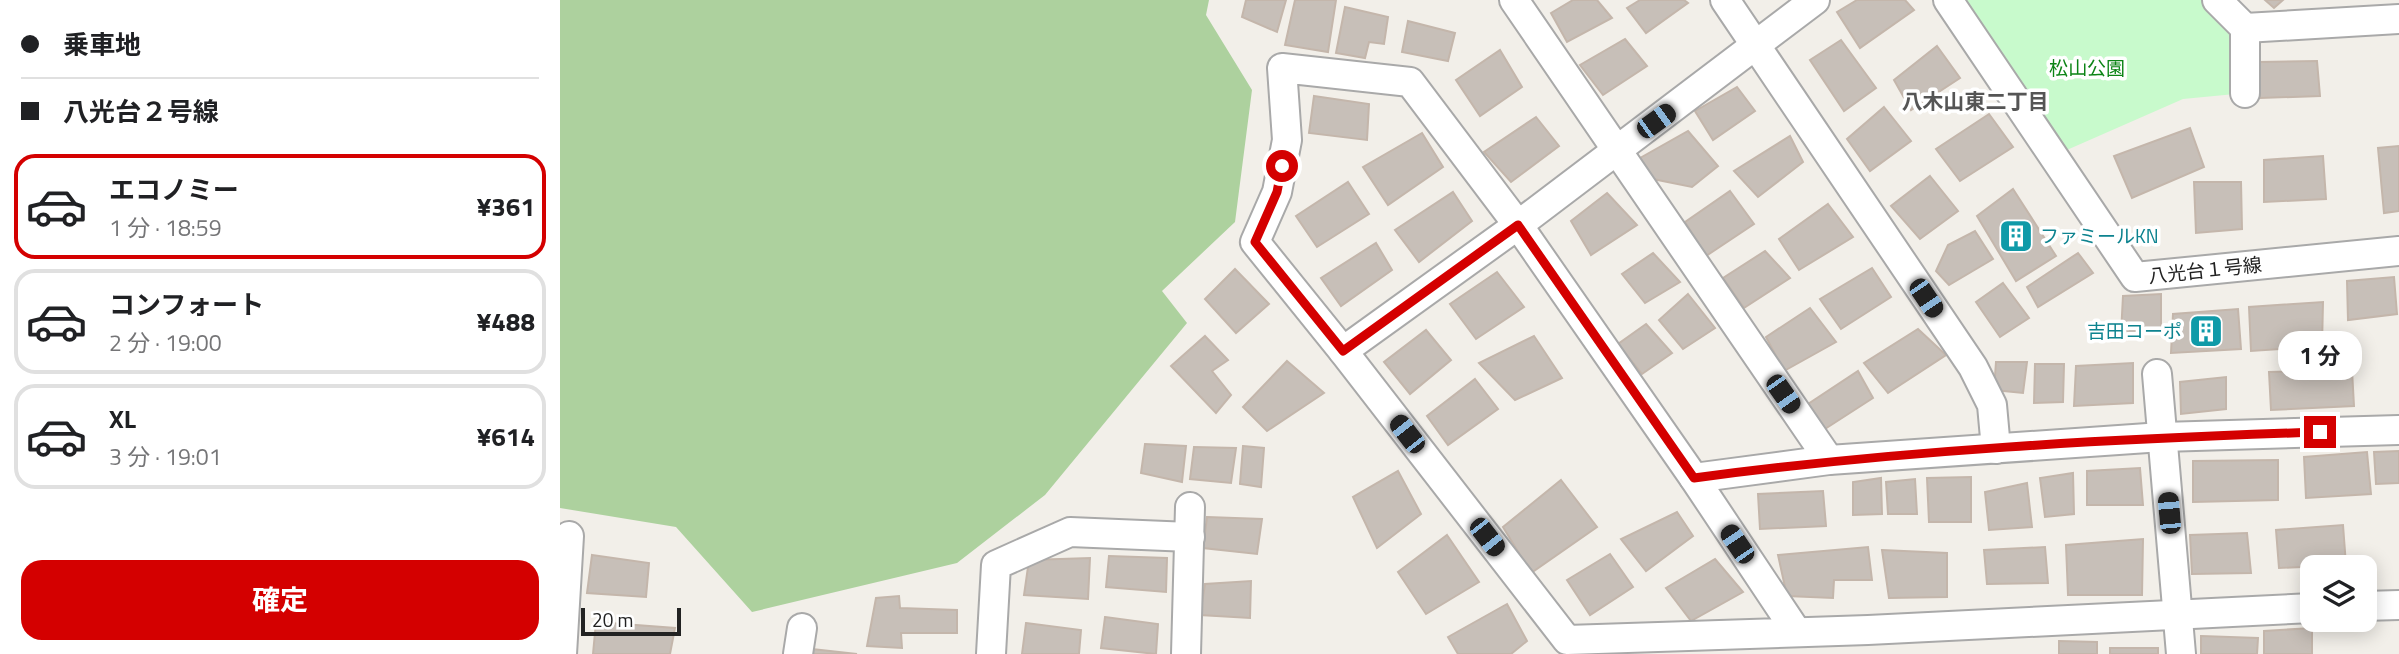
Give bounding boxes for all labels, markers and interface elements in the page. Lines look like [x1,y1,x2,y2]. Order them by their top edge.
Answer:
text: 乗車地 [63,25,141,64]
park label: 松山公園 [2049,53,2125,82]
district label: 八木山東二丁目 [1902,85,2049,117]
text: 八光台２号線 [63,92,219,131]
car [1633,100,1680,142]
route start [1266,150,1298,182]
text: エコノミー [109,170,239,209]
icon: car [25,175,88,238]
text: ¥361 [477,187,535,226]
text: 1 分 · 18:59 [109,210,222,245]
building icon: ファミールKN [1997,217,2035,255]
place label: ファミールKN [2040,221,2159,250]
street label: 八光台１号線 [2147,249,2263,290]
car [1906,275,1947,321]
text: コンフォート [109,285,264,324]
icon: car [25,290,88,353]
text: ¥488 [477,302,535,341]
building icon: 吉田コーポ [2187,312,2225,350]
place label: 吉田コーポ [2087,316,2182,345]
text: 2 分 · 19:00 [109,325,222,360]
callout: 1 分 [2278,330,2362,380]
text: 1 分 [2300,338,2340,373]
car [1763,371,1804,417]
text: XL [109,399,136,438]
icon: car [25,405,88,468]
car [1386,411,1429,457]
route end [2304,416,2336,448]
text: ¥614 [477,417,535,456]
text: 3 分 · 19:01 [109,439,222,474]
car [2157,491,2182,535]
car [1466,514,1509,560]
car [1717,521,1758,567]
map controls [2300,555,2377,632]
button: layers [2300,555,2377,632]
button: 確定 [21,560,539,640]
scale bar [581,605,681,637]
text: 20 m [592,605,633,634]

